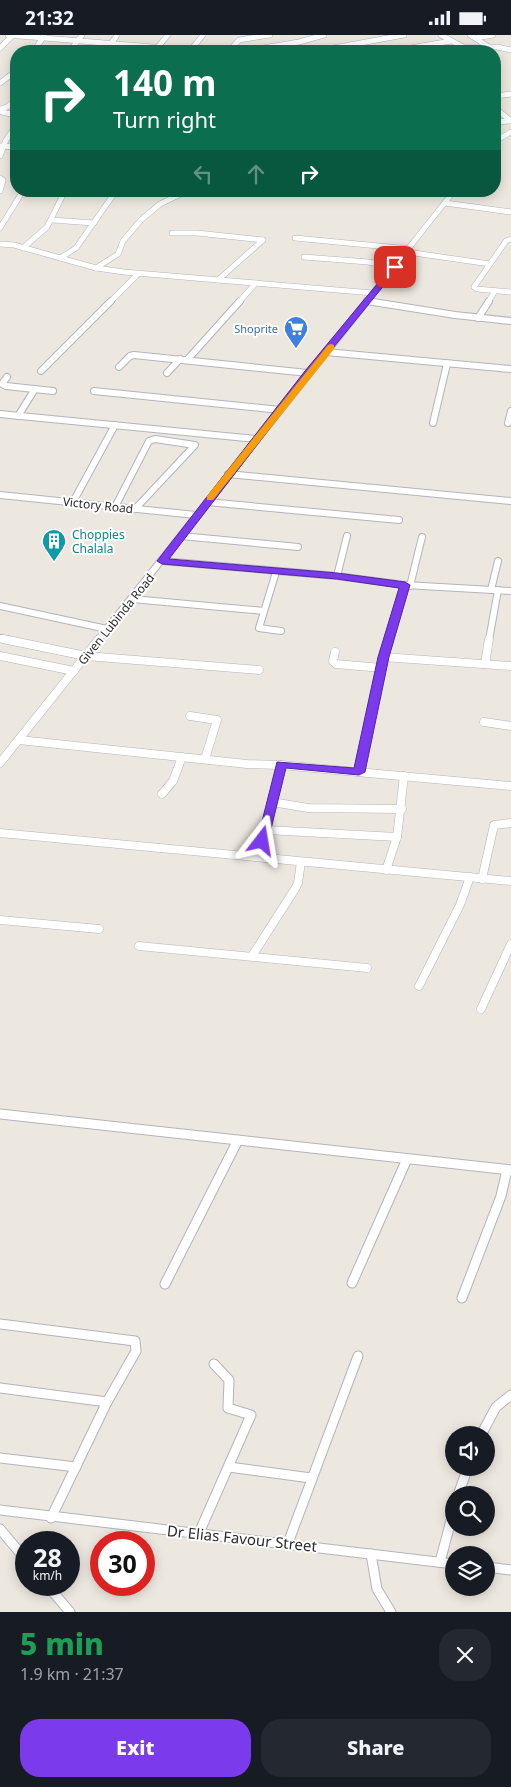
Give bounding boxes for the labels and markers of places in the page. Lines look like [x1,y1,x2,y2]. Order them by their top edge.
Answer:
pin [374,246,416,288]
supermarket icon: Shoprite [283,315,309,349]
place label: Shoprite [234,321,278,336]
place label: Choppies Chalala [72,526,125,557]
building icon: Choppies Chalala [41,528,67,562]

